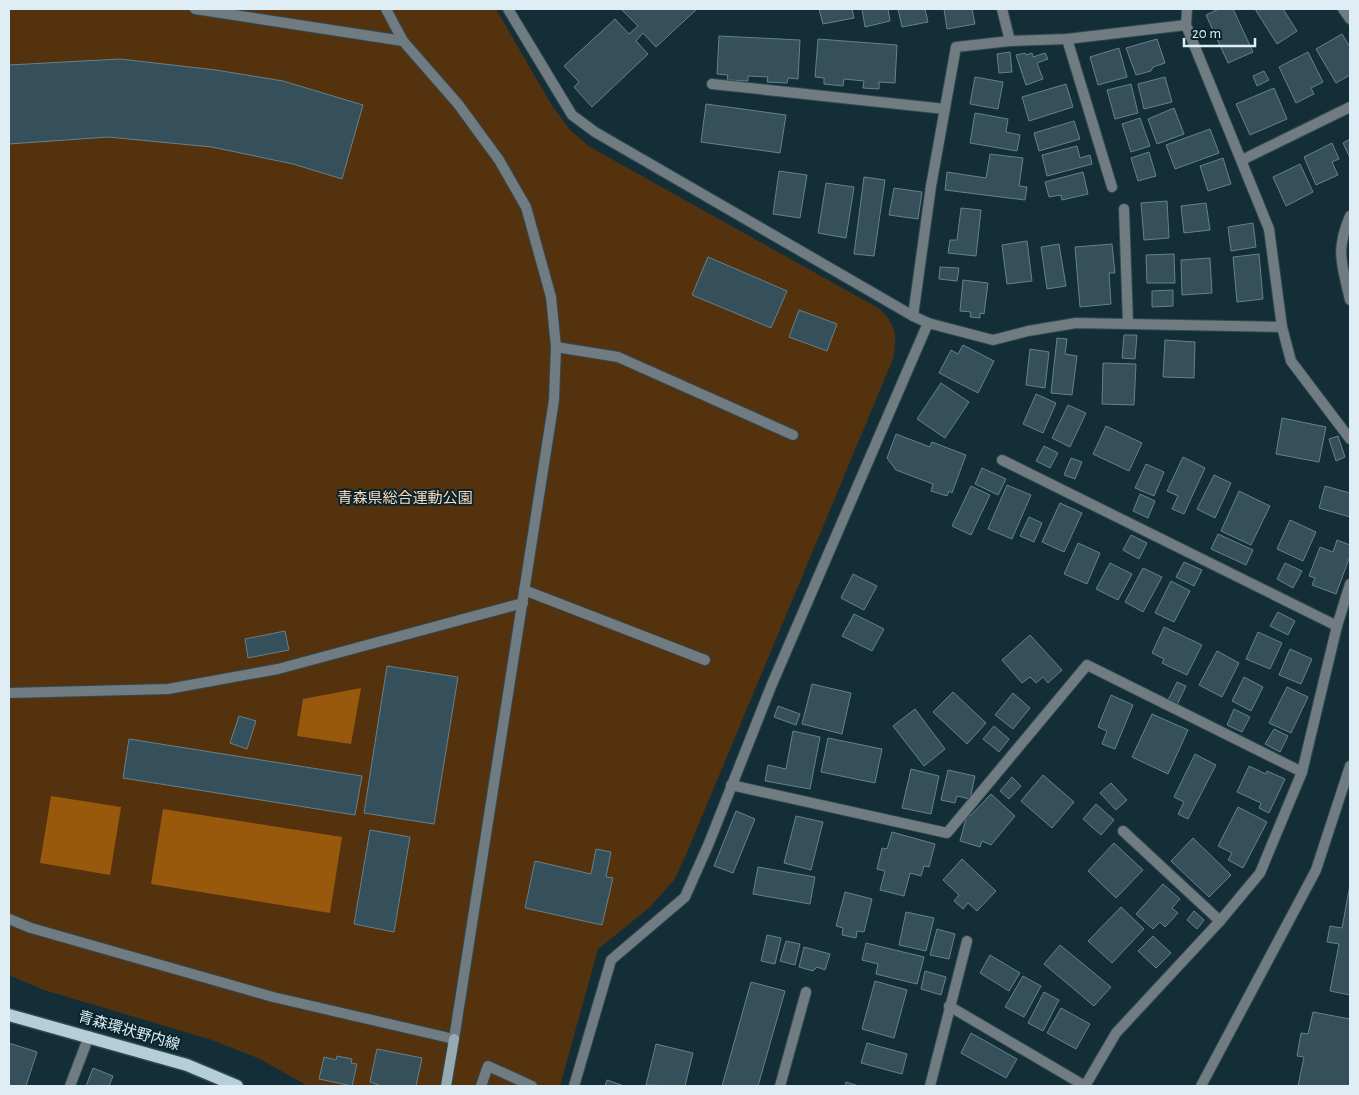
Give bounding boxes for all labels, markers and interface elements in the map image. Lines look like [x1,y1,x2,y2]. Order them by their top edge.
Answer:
scale bar [1184,15,1255,47]
text: 20 m [1192,26,1221,41]
park label: 青森県総合運動公園 [337,490,473,506]
street label: 青森環状野内線 [76,1007,182,1053]

